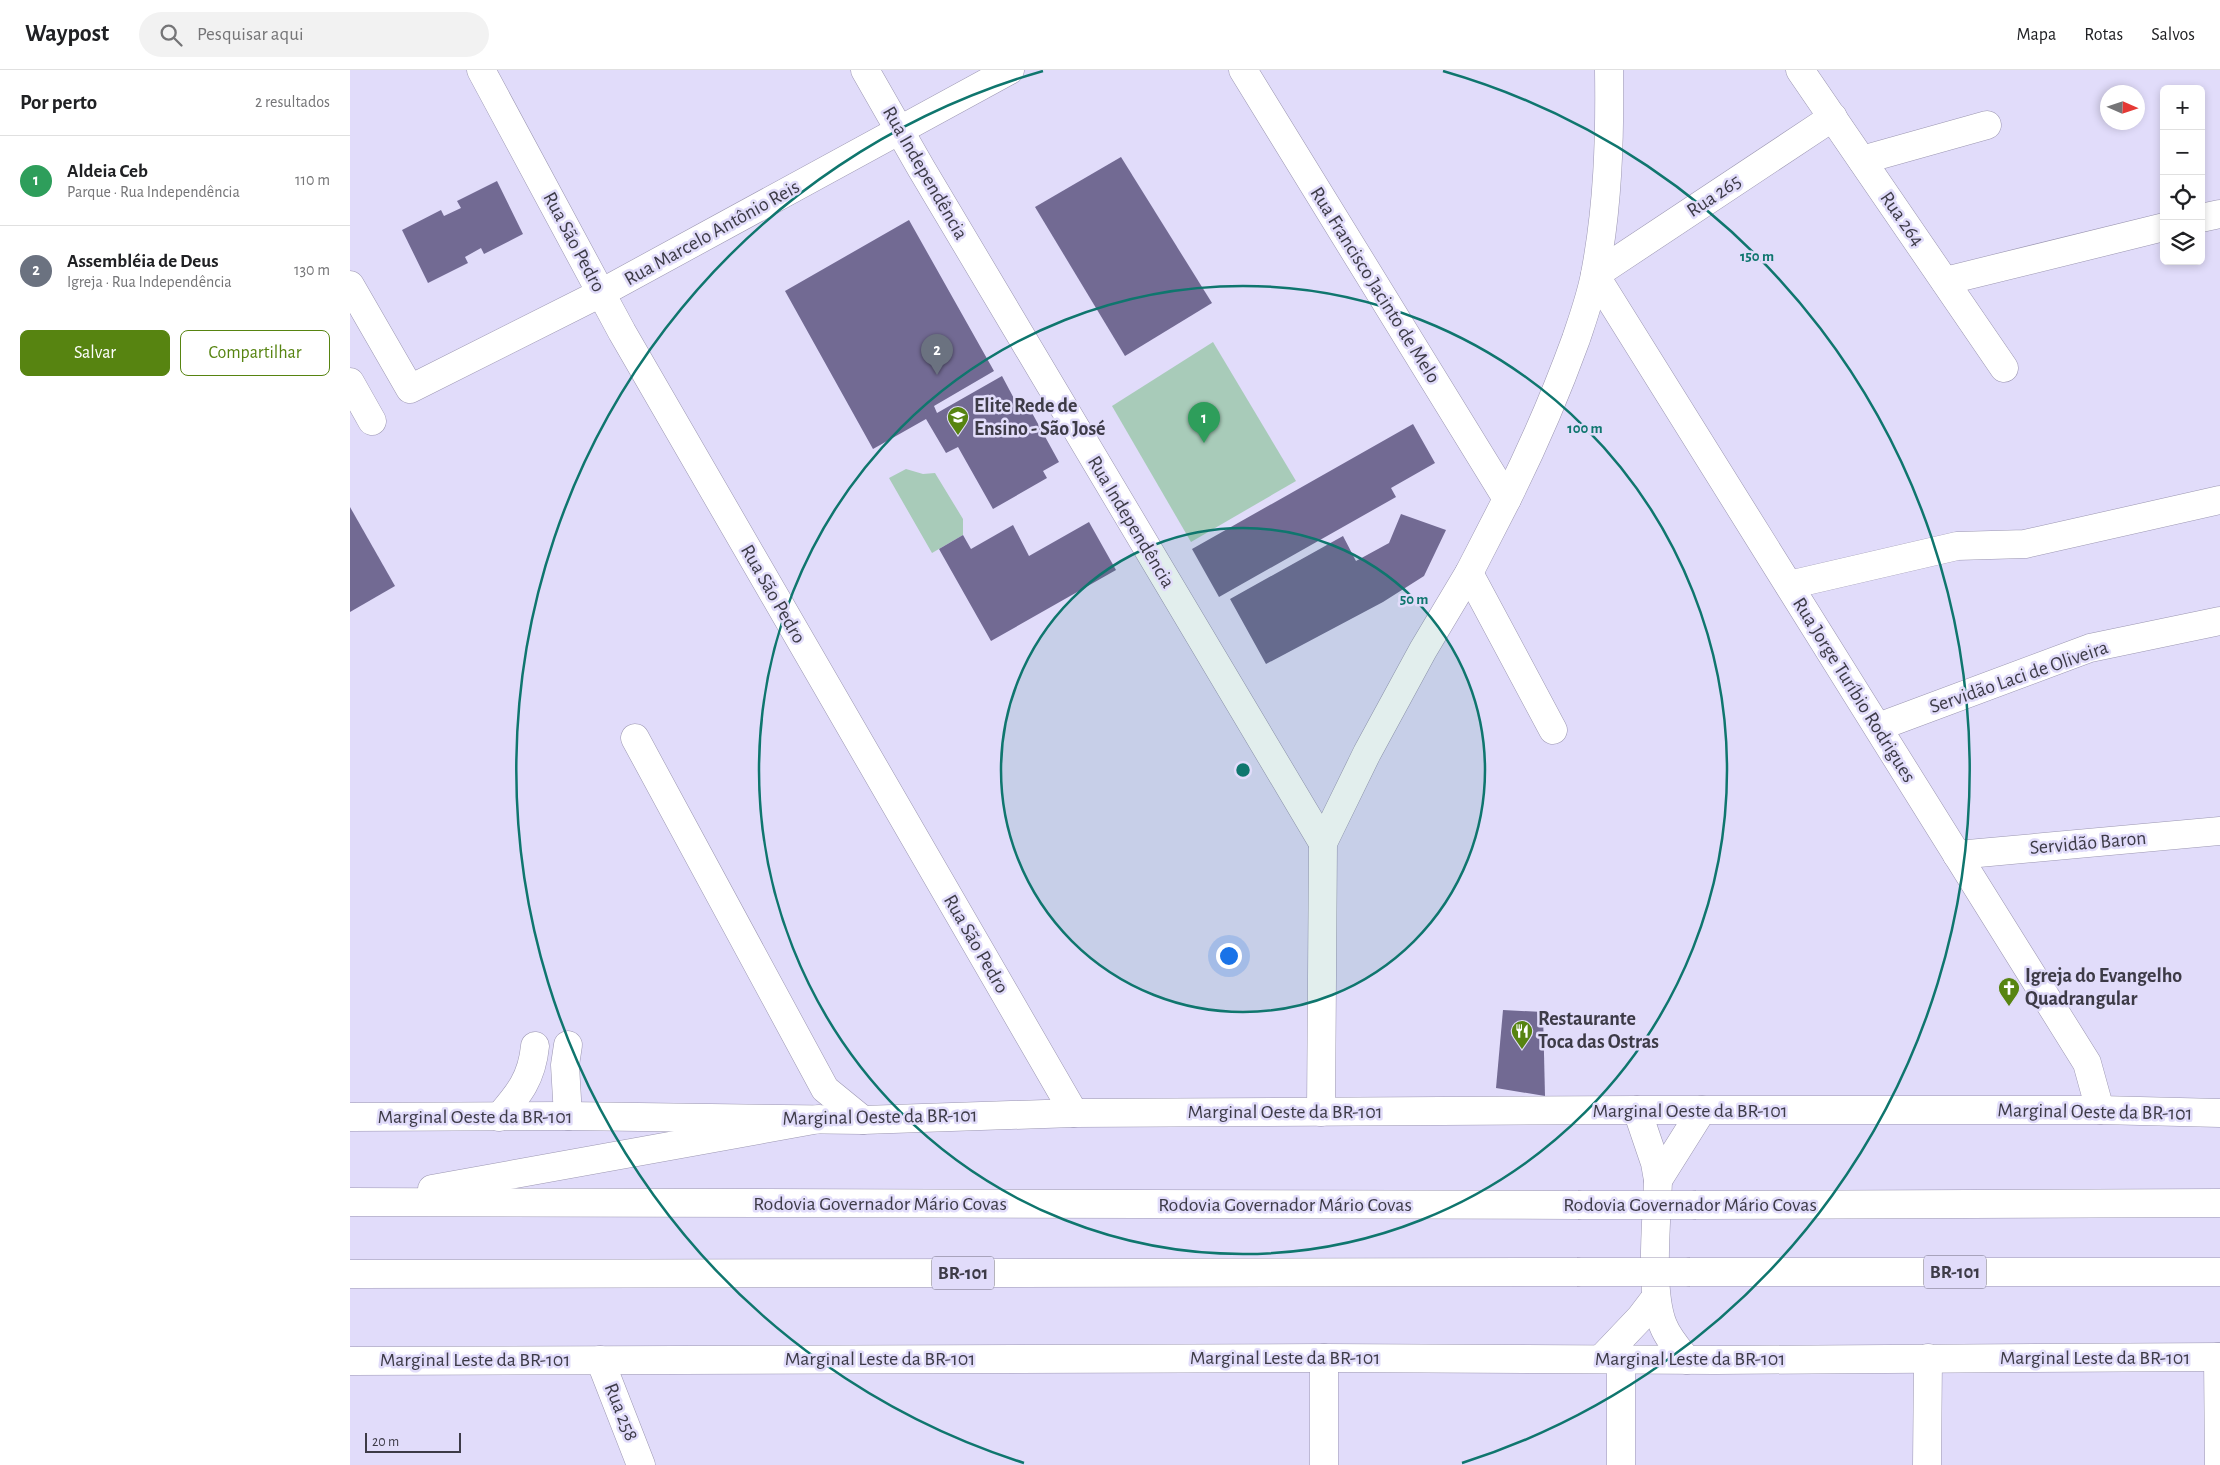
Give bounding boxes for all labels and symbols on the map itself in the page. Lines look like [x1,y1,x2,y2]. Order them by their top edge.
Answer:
north arrow [2100,85,2145,130]
street label: Rua Independência [879,103,971,243]
street label: Rua 265 [1683,171,1745,221]
street label: Rua Marcelo Antônio Reis [621,177,803,289]
street label: Rua Francisco Jacinto de Melo [1306,183,1444,387]
street label: Rua 264 [1876,188,1928,250]
street label: Rua São Pedro [539,189,609,295]
text: 150 m [1740,249,1774,264]
pin: 2 [921,334,953,375]
place label: Elite Rede de Ensino - São José [974,396,1106,439]
pin: 1 [1188,402,1220,443]
school or university icon: Elite Rede de Ensino - São José [946,405,970,436]
text: 100 m [1567,421,1603,436]
street label: Rua Independência [1084,453,1178,591]
street label: Rua São Pedro [737,541,809,647]
text: 50 m [1400,592,1428,607]
street label: Rua Jorge Turíbio Rodrigues [1789,594,1919,786]
street label: Servidão Laci de Oliveira [1927,637,2111,717]
centre of rings [1234,761,1252,779]
street label: Servidão Baron [2029,828,2147,858]
street label: Rua São Pedro [940,891,1012,997]
your location [1216,943,1242,969]
place label: Igreja do Evangelho Quadrangular [2025,966,2182,1010]
church icon: Igreja do Evangelho Quadrangular [1997,976,2021,1007]
place label: Restaurante Toca das Ostras [1538,1009,1659,1052]
restaurant icon: Restaurante Toca das Ostras [1510,1019,1534,1050]
street label: Marginal Oeste da BR-101 [1997,1100,2193,1124]
street label: Marginal Oeste da BR-101 [1592,1101,1788,1121]
street label: Marginal Oeste da BR-101 [1187,1102,1383,1122]
street label: Marginal Oeste da BR-101 [782,1105,978,1129]
street label: Marginal Oeste da BR-101 [377,1107,573,1127]
street label: Rodovia Governador Mário Covas [753,1194,1007,1214]
street label: Rodovia Governador Mário Covas [1158,1195,1412,1215]
street label: Rodovia Governador Mário Covas [1563,1195,1817,1215]
road number: BR-101 [932,1256,994,1290]
road number: BR-101 [1924,1256,1986,1288]
street label: Marginal Leste da BR-101 [1190,1348,1380,1368]
street label: Marginal Leste da BR-101 [2000,1348,2190,1368]
street label: Marginal Leste da BR-101 [785,1349,975,1369]
street label: Marginal Leste da BR-101 [1595,1349,1785,1369]
street label: Marginal Leste da BR-101 [380,1350,570,1370]
street label: Rua 258 [600,1380,642,1444]
scale bar [365,1430,461,1453]

